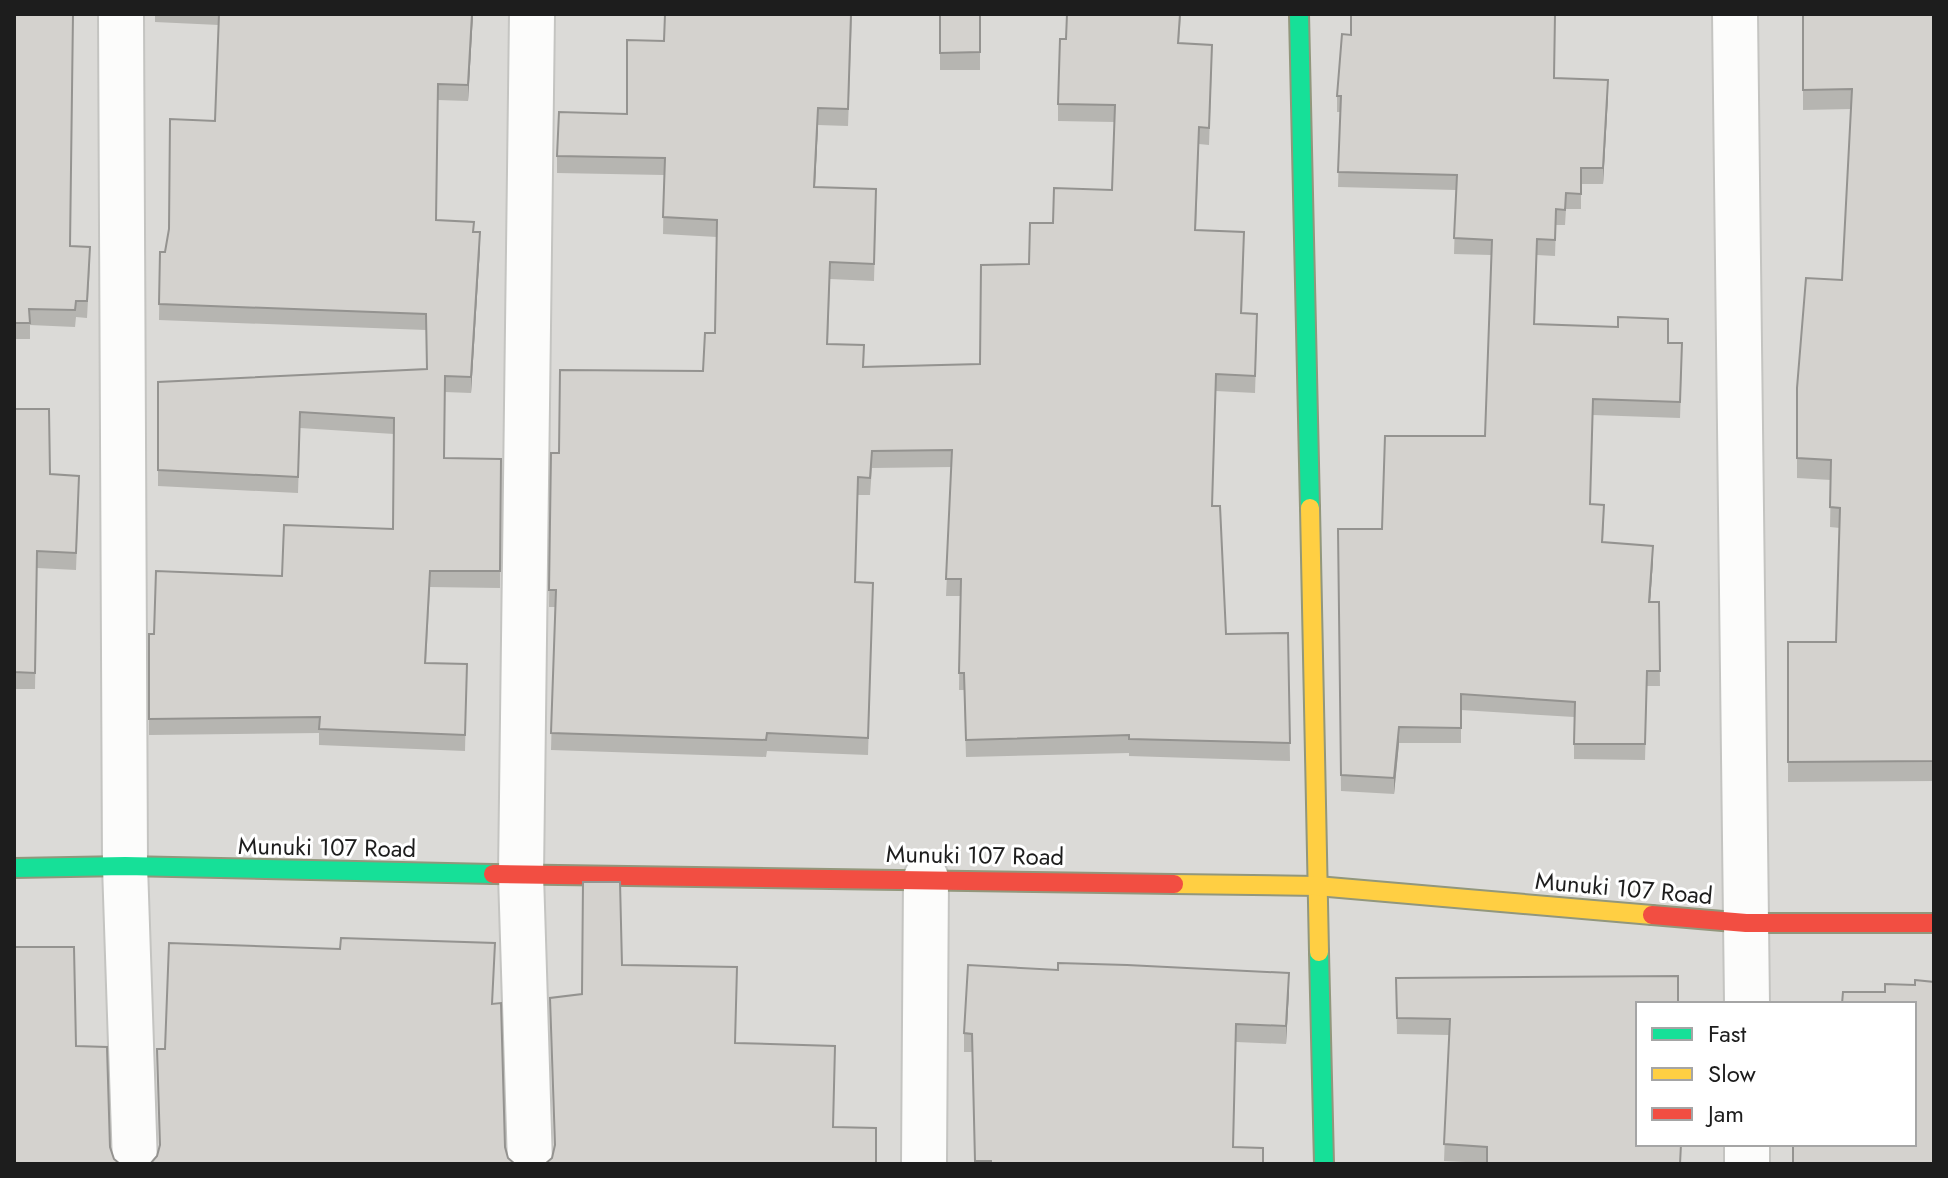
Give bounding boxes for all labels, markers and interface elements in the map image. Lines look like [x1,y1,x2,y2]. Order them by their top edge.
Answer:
street label: Munuki 107 Road [238,828,416,866]
street label: Munuki 107 Road [886,836,1064,874]
street label: Munuki 107 Road [1534,863,1714,913]
legend [1636,1002,1916,1146]
text: Fast [1708,1016,1746,1051]
text: Slow [1708,1056,1756,1091]
text: Jam [1705,1096,1744,1131]

